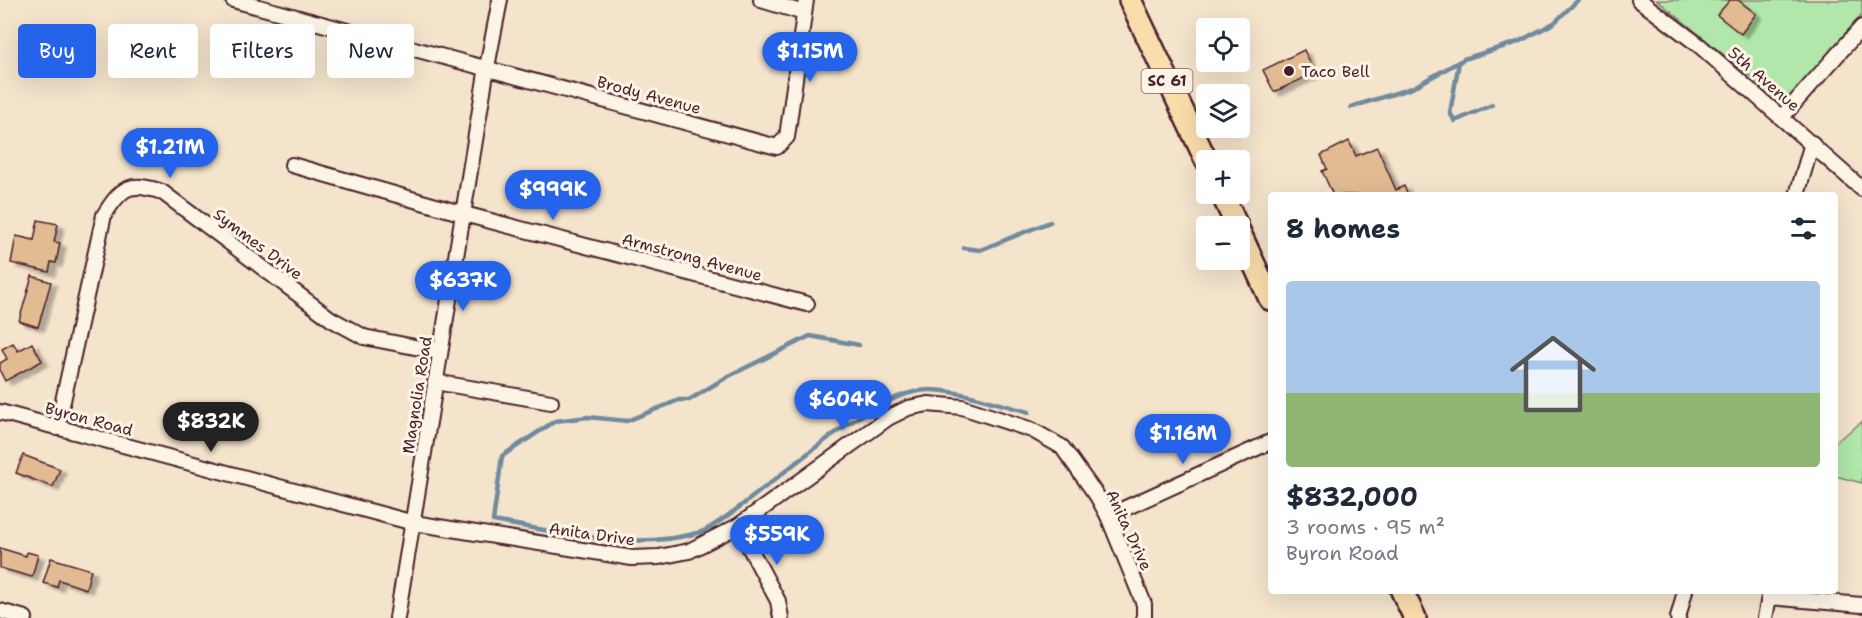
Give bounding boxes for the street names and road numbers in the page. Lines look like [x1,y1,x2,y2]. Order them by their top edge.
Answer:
street label: 5th Avenue [1724,42,1804,116]
road number: SC 61 [1142,69,1192,93]
street label: Brody Avenue [595,71,703,119]
street label: Symmes Drive [209,204,307,284]
street label: Armstrong Avenue [620,228,764,286]
street label: Magnolia Road [397,335,437,455]
street label: Byron Road [43,397,135,441]
street label: Anita Drive [1101,486,1157,574]
street label: Anita Drive [548,518,636,550]

